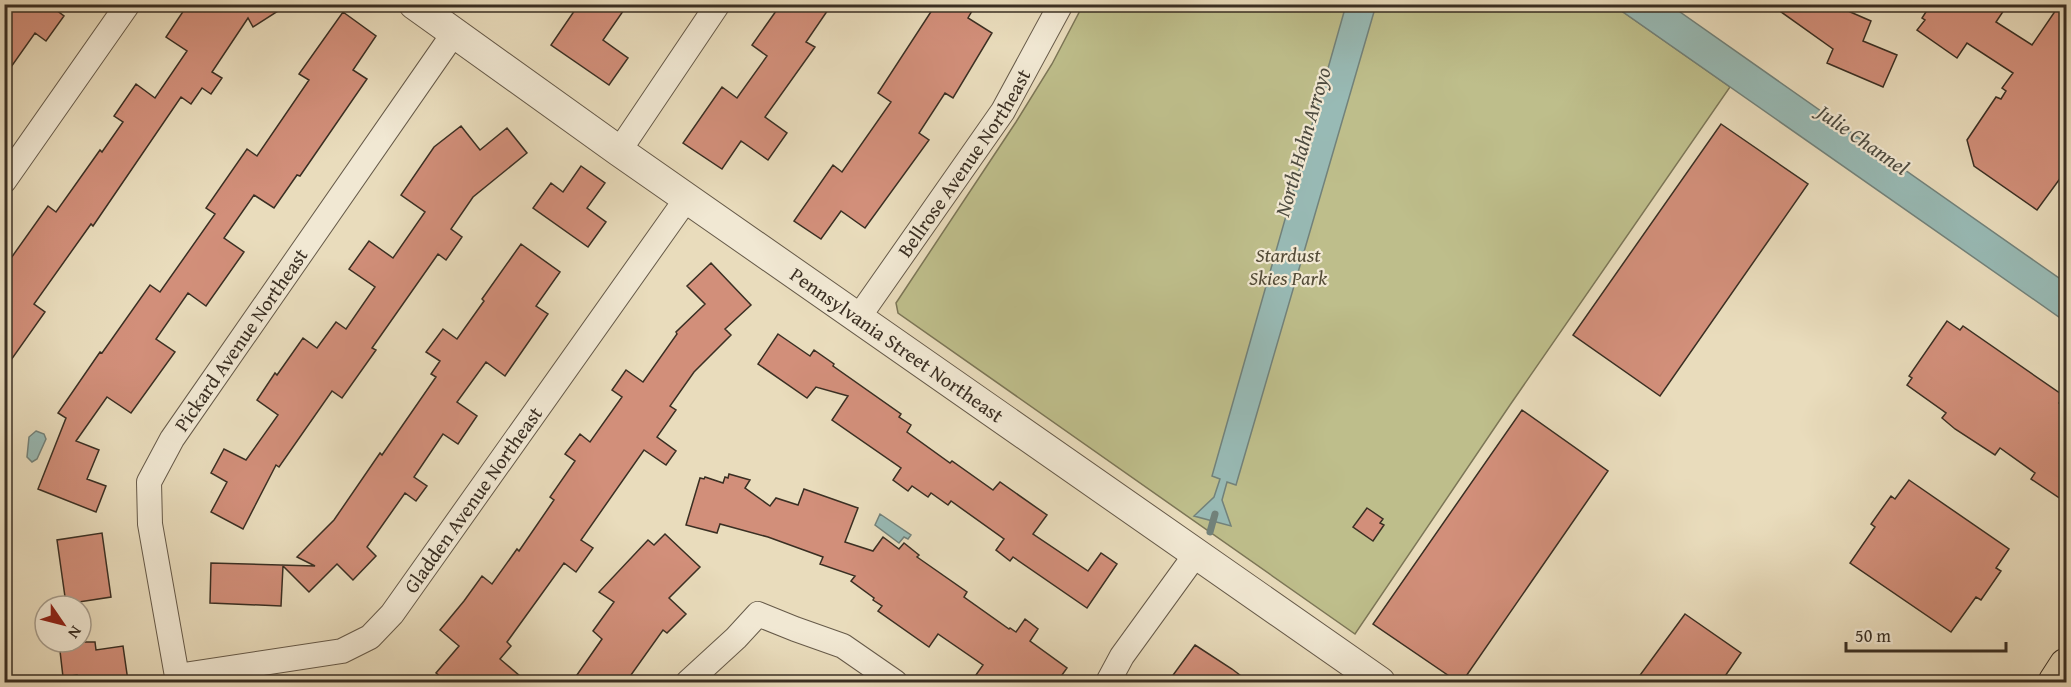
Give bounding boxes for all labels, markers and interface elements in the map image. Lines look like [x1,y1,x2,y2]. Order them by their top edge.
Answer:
street label: Bellrose Avenue Northeast [890,63,1037,263]
water label: North Hahn Arroyo [1266,64,1339,221]
water label: Julie Channel [1809,95,1915,183]
park label: Stardust Skies Park [1249,240,1328,292]
street label: Pickard Avenue Northeast [167,242,314,437]
street label: Pennsylvania Street Northeast [784,260,1010,429]
street label: Gladden Avenue Northeast [396,400,549,599]
north arrow [33,594,93,654]
scale bar [1846,615,2006,653]
text: N [62,621,88,644]
text: 50 m [1855,622,1891,649]

